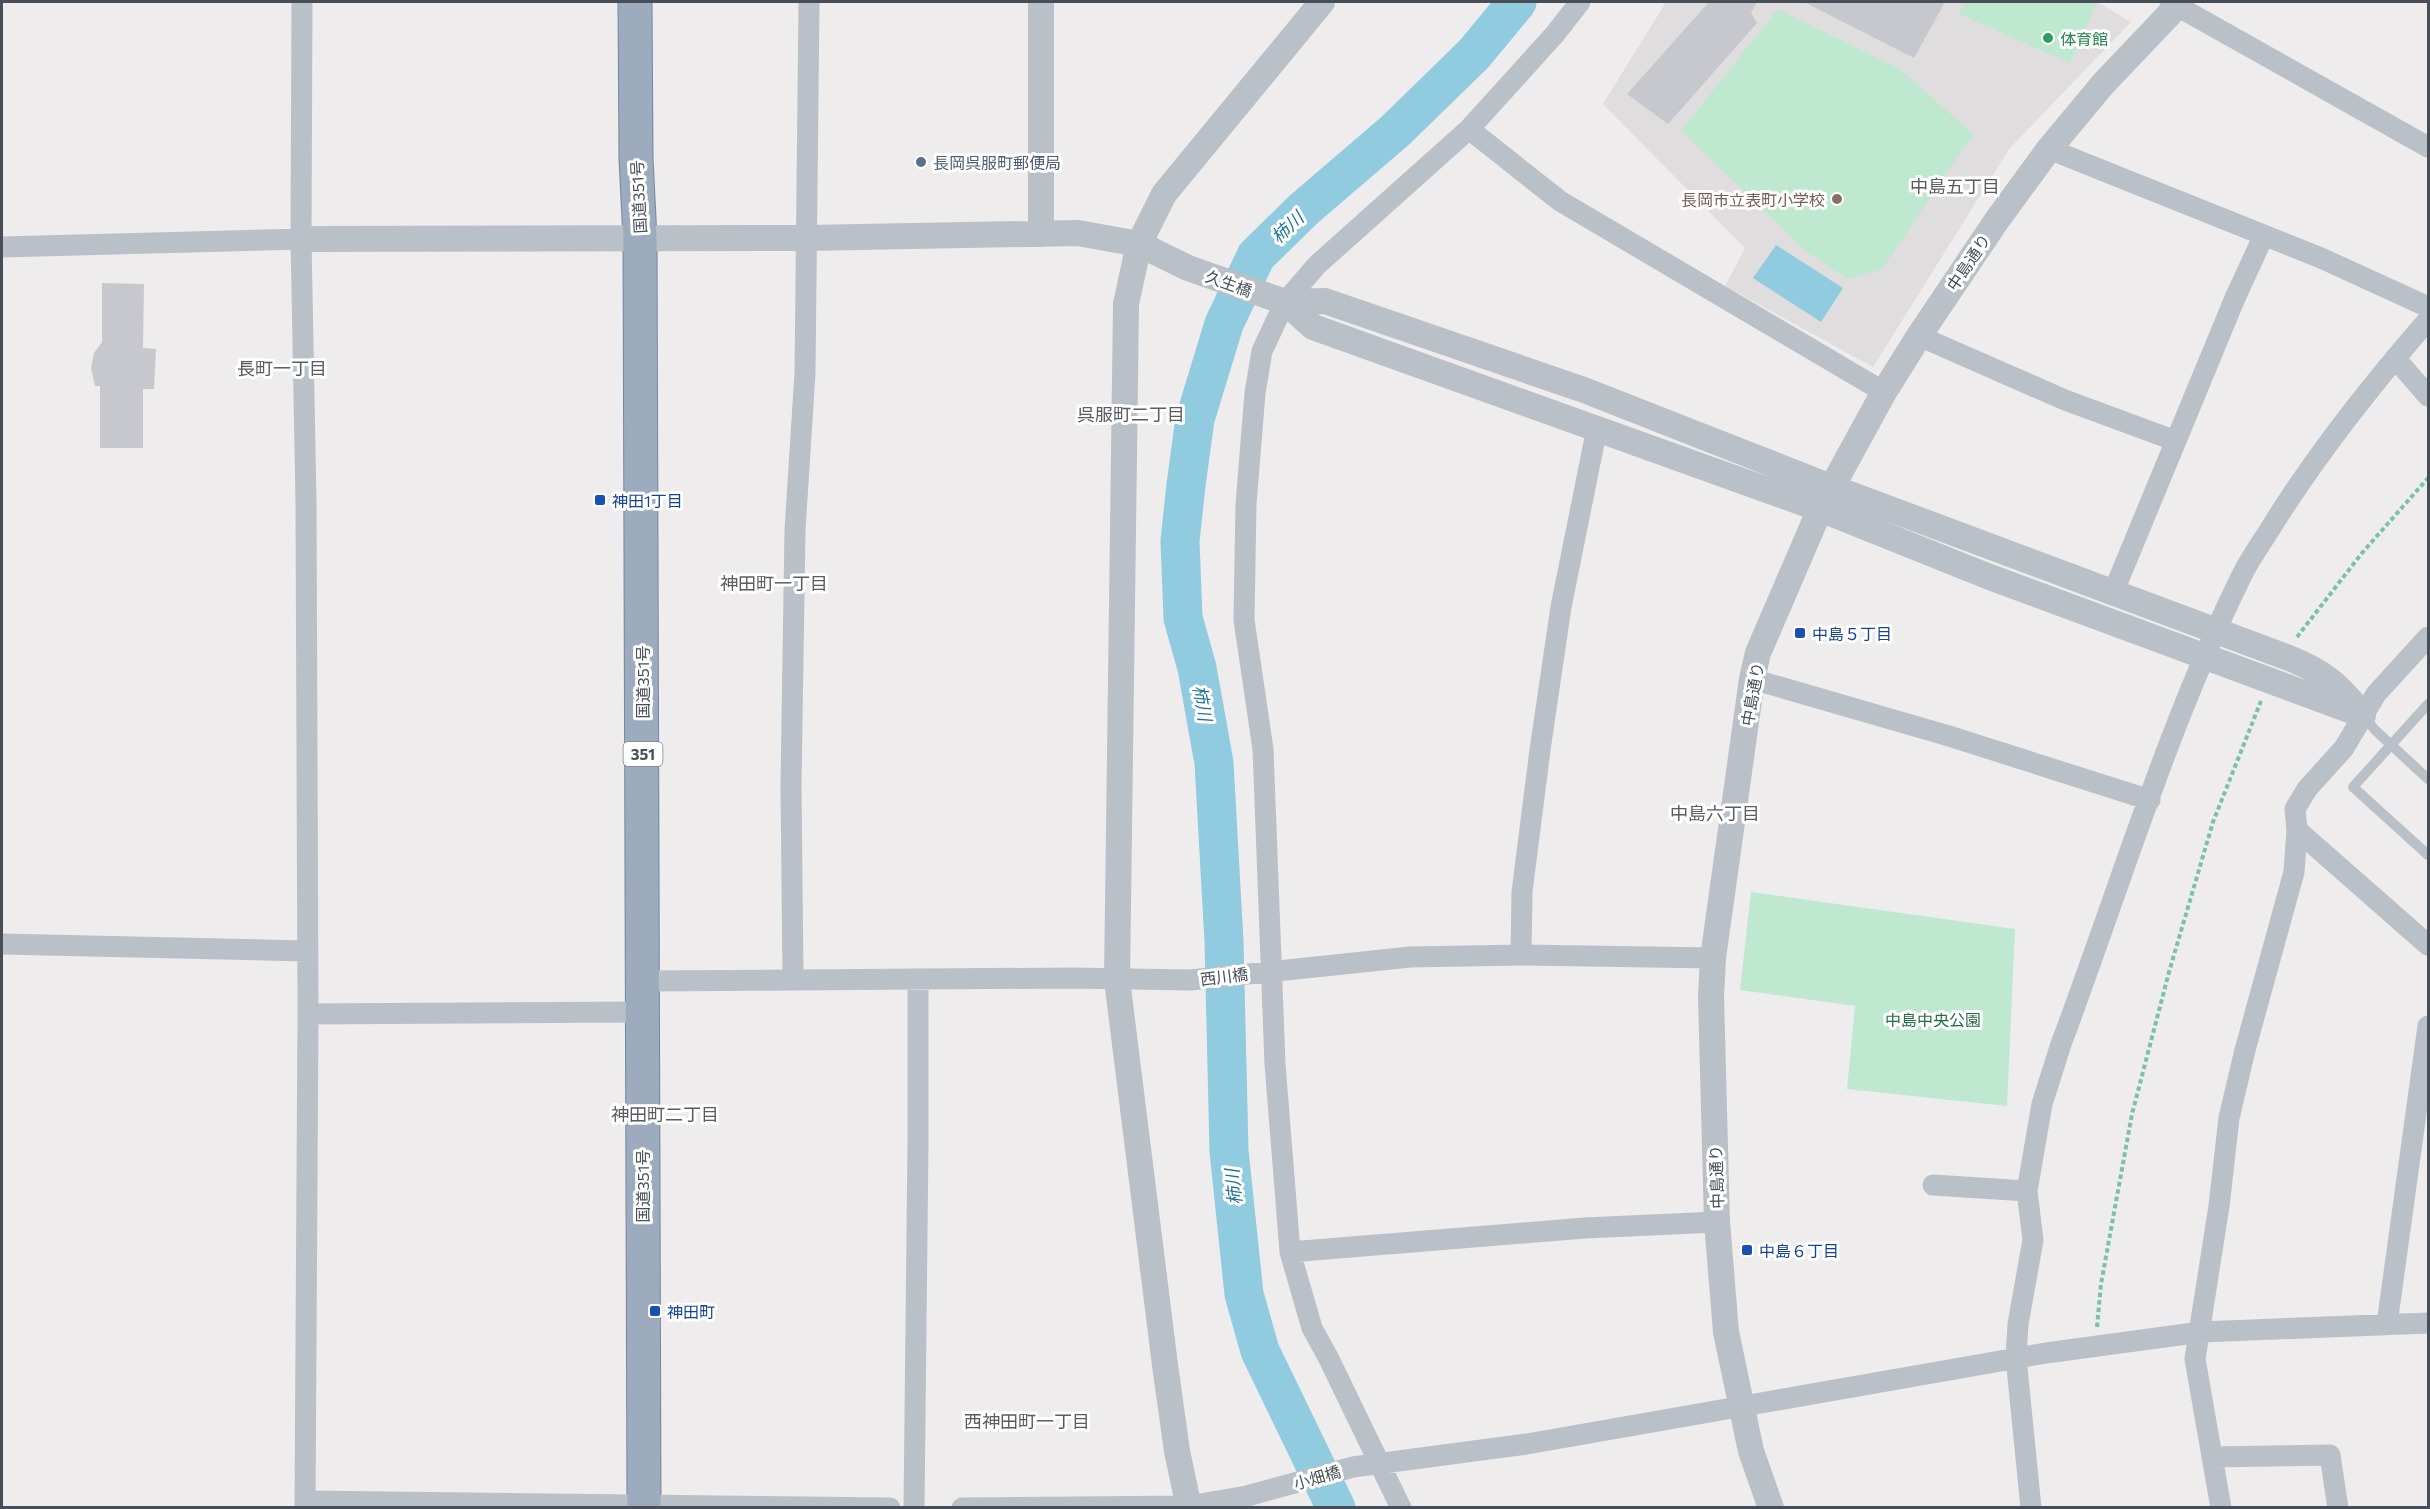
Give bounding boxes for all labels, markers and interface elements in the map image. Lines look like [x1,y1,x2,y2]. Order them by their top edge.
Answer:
place label: 体育館 [2060,29,2108,48]
marker: 体育館 [2041,31,2055,45]
place label: 長岡呉服町郵便局 [933,153,1061,172]
marker: 長岡呉服町郵便局 [914,155,928,169]
street label: 国道351号 [627,160,649,234]
district label: 中島五丁目 [1910,175,2000,197]
place label: 長岡市立表町小学校 [1681,190,1825,209]
marker: 長岡市立表町小学校 [1830,192,1844,206]
water label: 柿川 [1266,205,1309,247]
street label: 中島通り [1942,230,1994,294]
street label: 久生橋 [1203,266,1255,300]
district label: 長町一丁目 [237,357,327,379]
district label: 呉服町二丁目 [1077,403,1185,425]
place label: 神田1丁目 [612,491,683,510]
marker: 神田1丁目 [593,493,607,507]
district label: 神田町一丁目 [720,572,828,594]
place label: 中島５丁目 [1812,624,1892,643]
marker: 中島５丁目 [1793,626,1807,640]
street label: 国道351号 [633,645,652,719]
street label: 中島通り [1737,661,1767,727]
water label: 柿川 [1189,683,1217,725]
road number: 351 [624,742,662,766]
district label: 中島六丁目 [1670,802,1760,824]
street label: 西川橋 [1199,964,1249,988]
park label: 中島中央公園 [1885,1010,1981,1029]
district label: 神田町二丁目 [611,1103,719,1125]
street label: 中島通り [1705,1145,1727,1209]
street label: 国道351号 [633,1149,652,1223]
water label: 柿川 [1220,1166,1246,1206]
place label: 中島６丁目 [1759,1241,1839,1260]
marker: 中島６丁目 [1740,1243,1754,1257]
place label: 神田町 [667,1302,715,1321]
marker: 神田町 [648,1304,662,1318]
district label: 西神田町一丁目 [964,1410,1090,1432]
street label: 小畑橋 [1291,1461,1343,1493]

